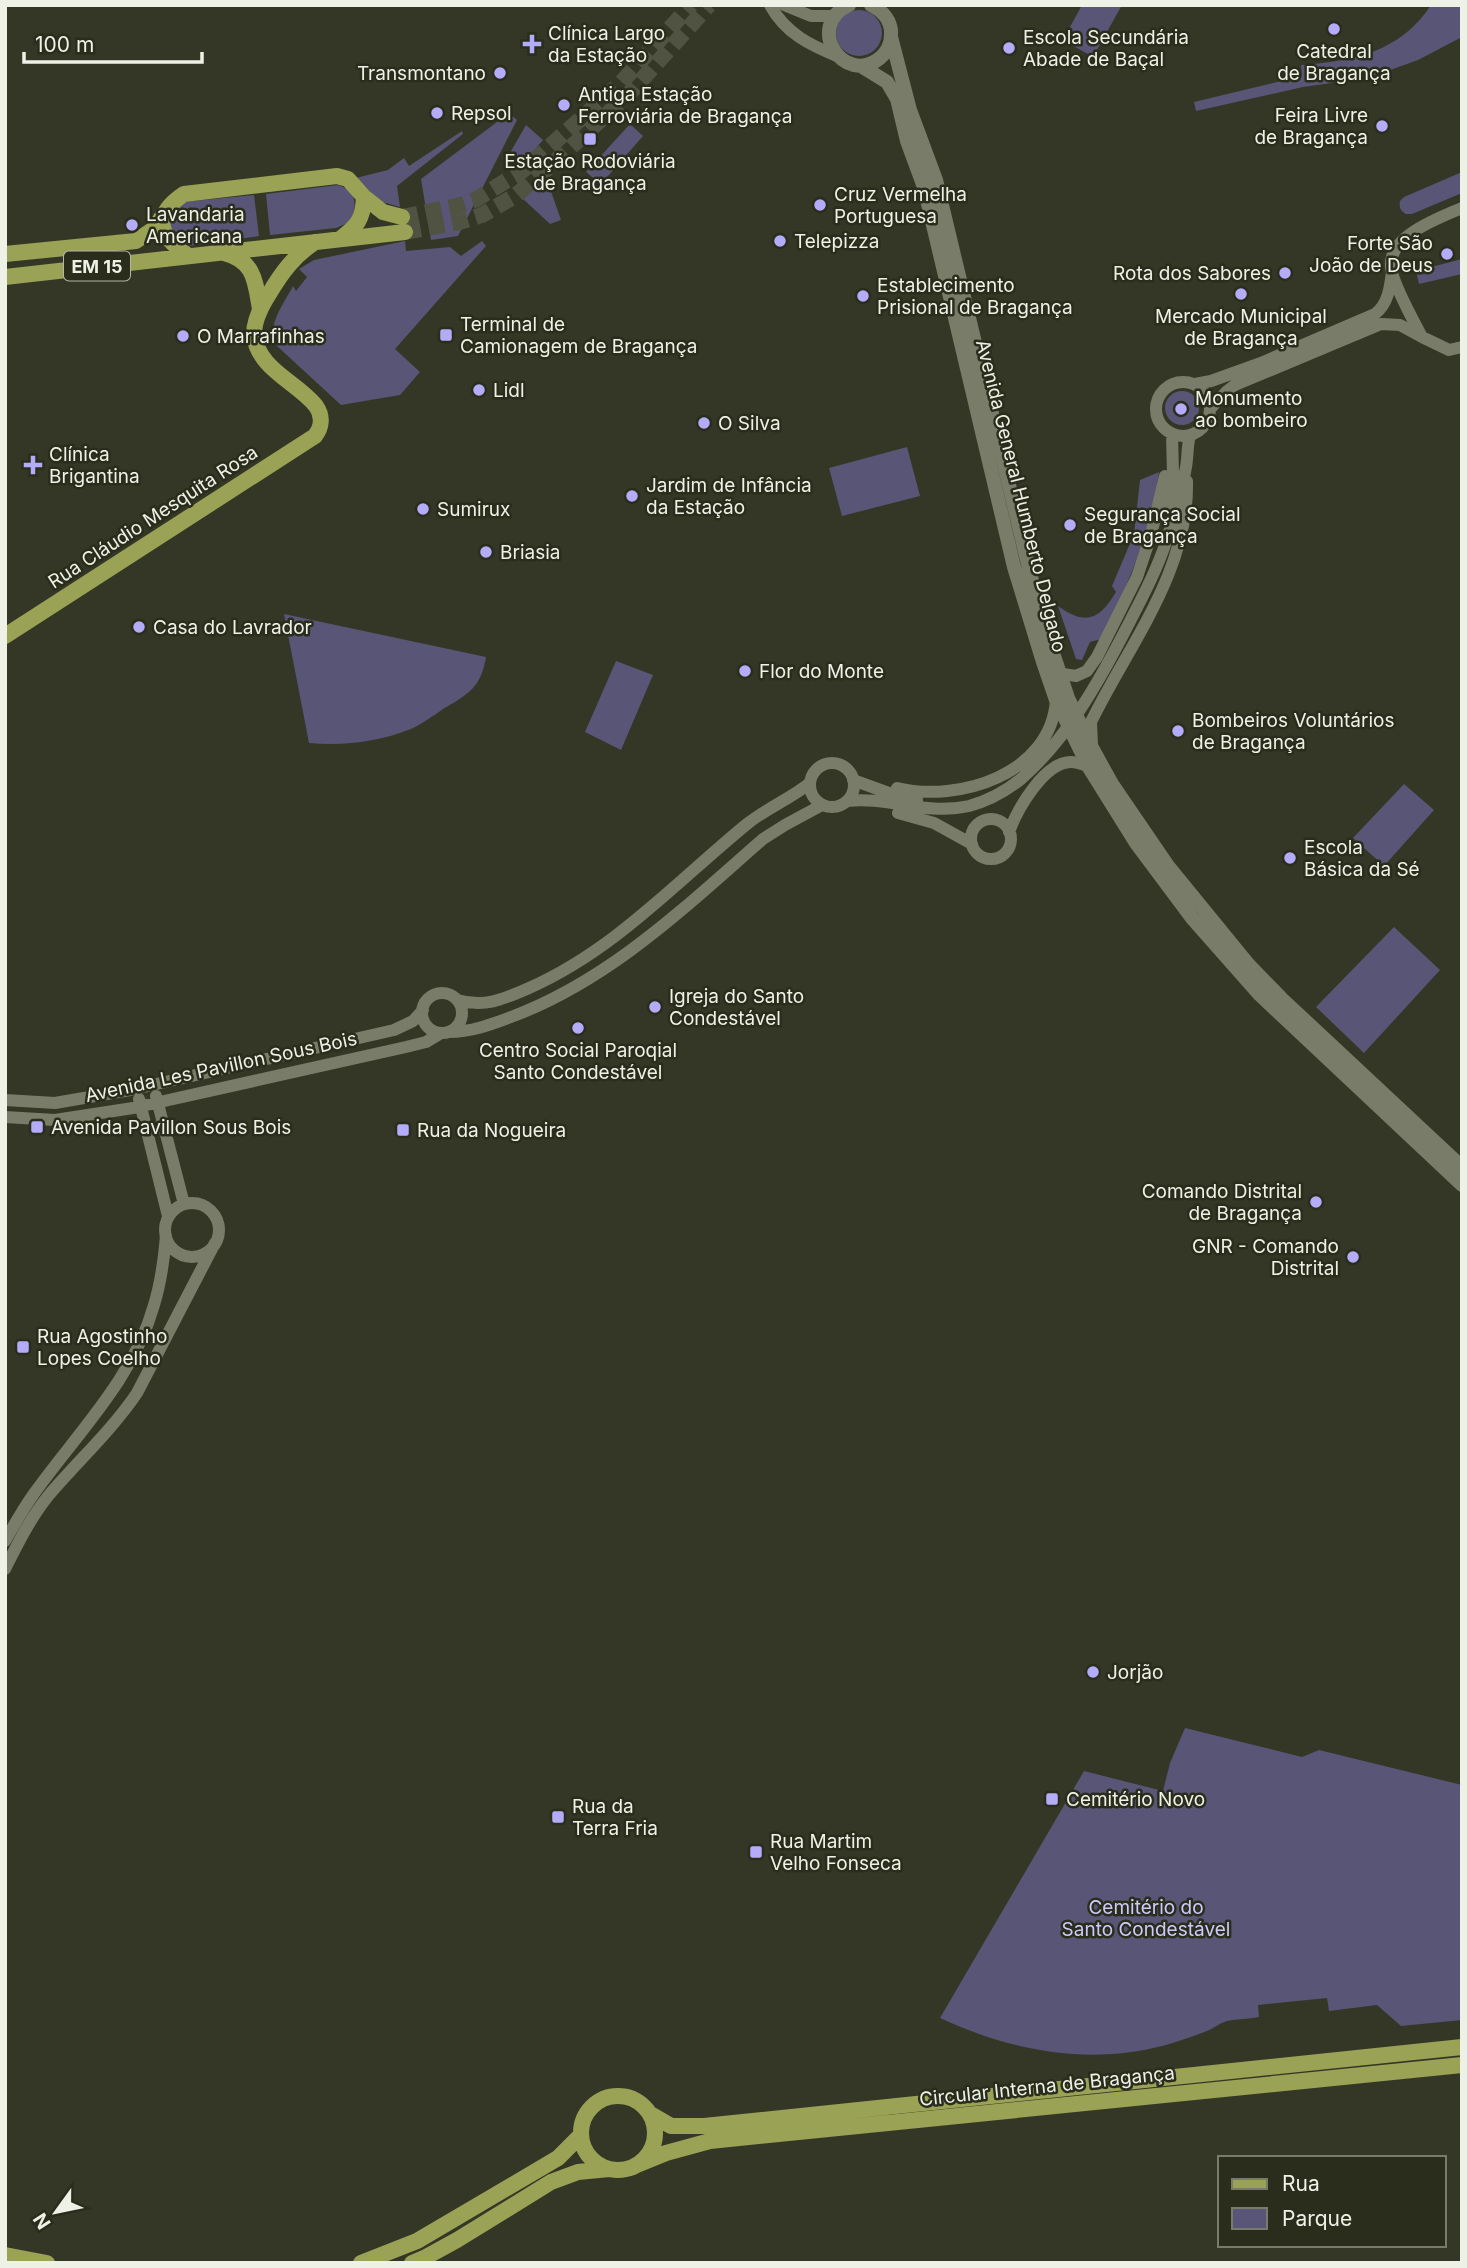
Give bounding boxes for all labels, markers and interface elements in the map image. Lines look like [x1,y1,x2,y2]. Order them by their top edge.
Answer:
scale bar [24,21,203,65]
marker: Catedral de Bragança [1326,21,1342,37]
place label: Clínica Largo da Estação [548,22,665,67]
place label: Escola Secundária Abade de Baçal [1023,26,1189,71]
text: 100 m [35,32,94,57]
marker: Clínica Largo da Estação [522,34,542,54]
marker: Escola Secundária Abade de Baçal [1001,40,1017,56]
place label: Catedral de Bragança [1277,40,1391,85]
place label: Transmontano [357,62,486,85]
marker: Transmontano [492,65,508,81]
place label: Antiga Estação Ferroviária de Bragança [578,83,792,128]
marker: Antiga Estação Ferroviária de Bragança [556,97,572,113]
place label: Repsol [451,102,512,125]
place label: Feira Livre de Bragança [1254,104,1368,149]
marker: Repsol [429,105,445,121]
marker: Feira Livre de Bragança [1374,118,1390,134]
marker: Estação Rodoviária de Bragança [582,131,598,147]
place label: Estação Rodoviária de Bragança [504,150,676,195]
place label: Cruz Vermelha Portuguesa [834,183,967,228]
marker: Cruz Vermelha Portuguesa [812,197,828,213]
place label: Lavandaria Americana [146,203,245,248]
marker: Lavandaria Americana [124,217,140,233]
place label: Telepizza [794,230,879,253]
place label: Forte São João de Deus [1309,232,1433,277]
marker: Telepizza [772,233,788,249]
marker: Forte São João de Deus [1439,246,1455,262]
road number: EM 15 [64,252,130,280]
place label: Rota dos Sabores [1113,262,1271,285]
marker: Rota dos Sabores [1277,265,1293,281]
place label: Establecimento Prisional de Bragança [877,274,1073,319]
marker: Mercado Municipal de Bragança [1233,286,1249,302]
marker: Establecimento Prisional de Bragança [855,288,871,304]
place label: Mercado Municipal de Bragança [1155,305,1327,350]
place label: Terminal de Camionagem de Bragança [460,313,697,358]
place label: O Marrafinhas [197,325,325,348]
marker: Terminal de Camionagem de Bragança [438,327,454,343]
marker: O Marrafinhas [175,328,191,344]
street label: Avenida General Humberto Delgado [971,337,1071,655]
place label: Lidl [493,379,525,402]
marker: Lidl [471,382,487,398]
place label: Monumento ao bombeiro [1195,387,1308,432]
marker: Monumento ao bombeiro [1173,401,1189,417]
place label: O Silva [718,412,781,435]
marker: O Silva [696,415,712,431]
street label: Rua Cláudio Mesquita Rosa [44,441,262,593]
place label: Clínica Brigantina [49,443,140,488]
marker: Clínica Brigantina [23,455,43,475]
place label: Jardim de Infância da Estação [646,474,812,519]
marker: Jardim de Infância da Estação [624,488,640,504]
place label: Sumirux [437,498,510,521]
marker: Sumirux [415,501,431,517]
place label: Segurança Social de Bragança [1084,503,1241,548]
marker: Segurança Social de Bragança [1062,517,1078,533]
place label: Briasia [500,541,560,564]
marker: Briasia [478,544,494,560]
place label: Casa do Lavrador [153,616,312,639]
marker: Casa do Lavrador [131,619,147,635]
place label: Flor do Monte [759,660,884,683]
marker: Flor do Monte [737,663,753,679]
place label: Bombeiros Voluntários de Bragança [1192,709,1394,754]
marker: Bombeiros Voluntários de Bragança [1170,723,1186,739]
place label: Escola Básica da Sé [1304,836,1420,881]
marker: Escola Básica da Sé [1282,850,1298,866]
place label: Igreja do Santo Condestável [669,985,804,1030]
marker: Igreja do Santo Condestável [647,999,663,1015]
marker: Centro Social Paroqial Santo Condestável [570,1020,586,1036]
street label: Avenida Les Pavillon Sous Bois [83,1027,359,1107]
place label: Centro Social Paroqial Santo Condestável [479,1039,677,1084]
place label: Avenida Pavillon Sous Bois [51,1116,291,1139]
marker: Avenida Pavillon Sous Bois [29,1119,45,1135]
place label: Rua da Nogueira [417,1119,566,1142]
marker: Rua da Nogueira [395,1122,411,1138]
place label: Comando Distrital de Bragança [1142,1180,1302,1225]
marker: Comando Distrital de Bragança [1308,1194,1324,1210]
place label: GNR - Comando Distrital [1192,1235,1339,1280]
marker: GNR - Comando Distrital [1345,1249,1361,1265]
place label: Rua Agostinho Lopes Coelho [37,1325,167,1370]
marker: Rua Agostinho Lopes Coelho [15,1339,31,1355]
place label: Jorjão [1107,1661,1163,1684]
marker: Jorjão [1085,1664,1101,1680]
place label: Cemitério Novo [1066,1788,1205,1811]
marker: Cemitério Novo [1044,1791,1060,1807]
place label: Rua da Terra Fria [572,1795,658,1840]
marker: Rua da Terra Fria [550,1809,566,1825]
place label: Rua Martim Velho Fonseca [770,1830,902,1875]
marker: Rua Martim Velho Fonseca [748,1844,764,1860]
park label: Cemitério do Santo Condestável [1062,1896,1230,1941]
street label: Circular Interna de Bragança [918,2061,1176,2111]
legend [1218,2156,1446,2247]
text: Rua [1282,2171,1320,2196]
north arrow [21,2177,91,2247]
text: Parque [1282,2206,1352,2231]
text: N [29,2209,56,2233]

